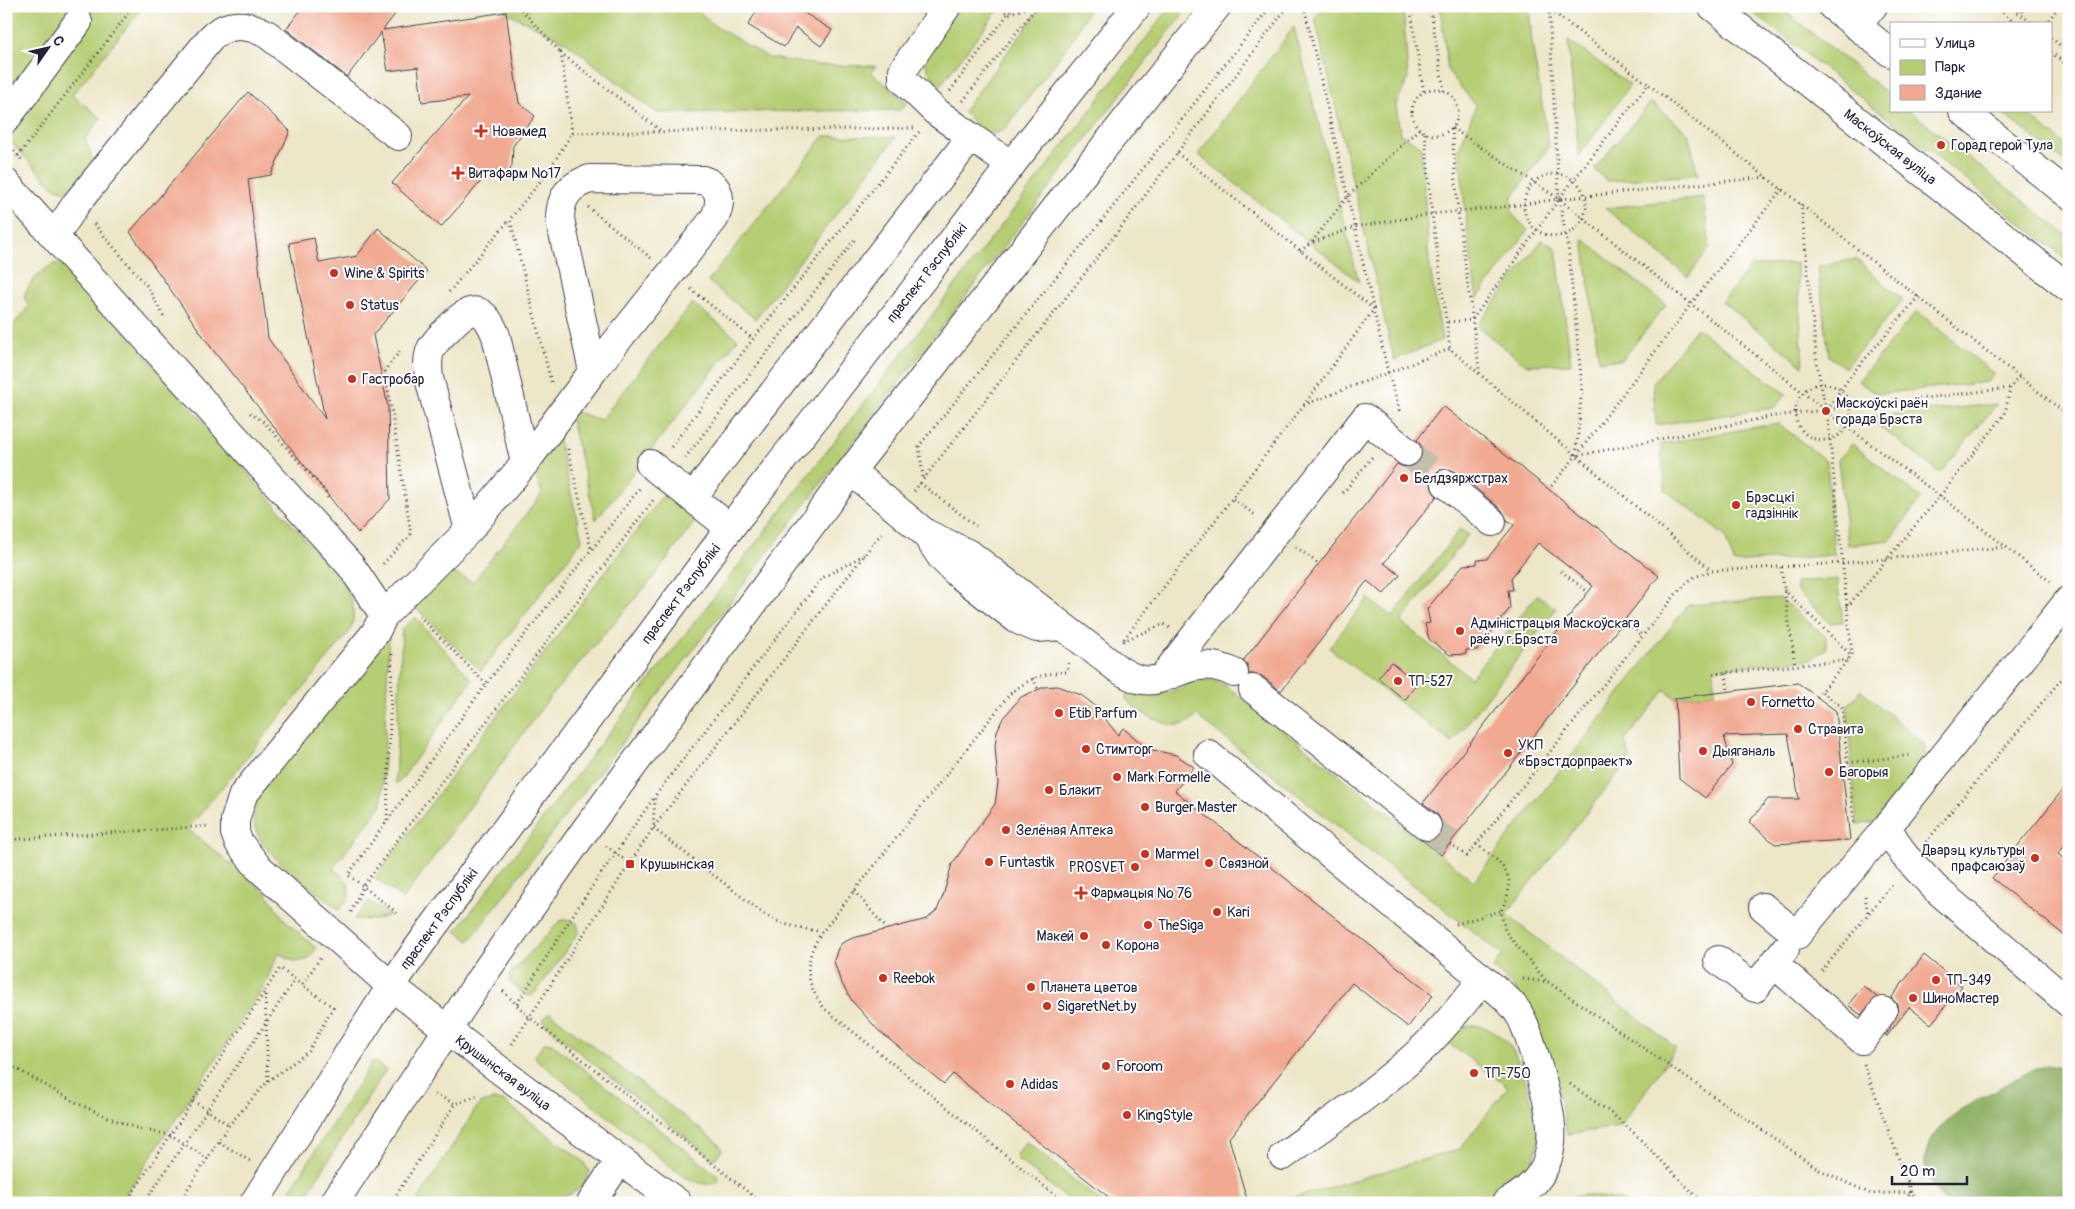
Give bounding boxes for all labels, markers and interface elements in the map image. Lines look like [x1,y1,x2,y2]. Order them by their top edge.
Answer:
north arrow [22,22,72,72]
legend [1890,22,2052,112]
text: С [49,33,68,50]
text: Улица [1935,34,1975,53]
text: Парк [1935,58,1966,77]
text: Здание [1935,84,1982,103]
street label: Маскоўская вуліца [1840,106,1940,188]
place label: Новамед [492,123,547,140]
marker: Новамед [474,124,488,138]
place label: Горад герой Тула [1951,137,2053,154]
marker: Горад герой Тула [1935,139,1947,151]
place label: Витафарм №17 [468,165,561,182]
marker: Витафарм №17 [452,167,464,179]
street label: праспект Рэспублікі [883,220,971,326]
place label: Wine & Spirits [344,265,425,282]
marker: Wine & Spirits [328,267,340,279]
place label: Status [360,297,400,314]
marker: Status [344,299,356,311]
place label: Гастробар [362,371,425,388]
marker: Гастробар [346,373,358,385]
place label: Маскоўскі раён горада Брэста [1836,395,1928,428]
marker: Маскоўскі раён горада Брэста [1820,405,1832,417]
place label: Белдзяржстрах [1414,470,1508,487]
marker: Белдзяржстрах [1398,472,1410,484]
place label: Брэсцкі гадзіннік [1746,489,1799,522]
marker: Брэсцкі гадзіннік [1730,499,1742,511]
street label: праспект Рэспублікі [638,540,724,647]
place label: Адміністрацыя Маскоўскага раёну г.Брэста [1470,615,1640,648]
marker: Адміністрацыя Маскоўскага раёну г.Брэста [1454,625,1466,637]
place label: ТП-527 [1408,673,1454,690]
marker: ТП-527 [1392,675,1404,687]
place label: Fornetto [1761,694,1815,711]
marker: Fornetto [1745,696,1757,708]
place label: Etib Parfum [1069,705,1137,722]
marker: Etib Parfum [1053,707,1065,719]
place label: Стравита [1808,721,1863,738]
marker: Стравита [1792,723,1804,735]
place label: УКП «Брэстдорпраект» [1518,737,1632,770]
place label: Стимторг [1096,741,1153,758]
marker: Стимторг [1080,743,1092,755]
place label: Дыяганаль [1712,743,1776,760]
marker: Дыяганаль [1697,745,1709,757]
marker: УКП «Брэстдорпраект» [1502,747,1514,759]
place label: Багорыя [1839,764,1888,781]
marker: Багорыя [1823,766,1835,778]
place label: Mark Formelle [1127,769,1211,786]
marker: Mark Formelle [1111,771,1123,783]
place label: Блакит [1059,782,1102,799]
marker: Блакит [1043,784,1055,796]
place label: Burger Master [1155,799,1237,816]
marker: Burger Master [1139,801,1151,813]
place label: Зелёная Аптека [1016,822,1113,839]
marker: Зелёная Аптека [1000,824,1012,836]
place label: Дварэц культуры прафсаюзаў [1921,842,2025,875]
place label: Marmel [1155,846,1199,863]
marker: Marmel [1139,848,1151,860]
marker: Дварэц культуры прафсаюзаў [2029,852,2041,864]
place label: Funtastik [999,854,1055,871]
place label: Связной [1219,855,1269,872]
place label: Крушынская [640,856,714,873]
marker: Funtastik [983,856,995,868]
marker: Связной [1203,857,1215,869]
marker: Крушынская [624,858,636,870]
place label: PROSVET [1069,859,1125,876]
marker: PROSVET [1129,861,1141,873]
street label: праспект Рэспублікі [397,865,482,973]
place label: Фармацыя № 76 [1091,885,1192,902]
marker: Фармацыя № 76 [1075,887,1087,899]
place label: Kari [1227,904,1250,921]
marker: Kari [1211,906,1223,918]
place label: TheSiga [1158,917,1203,934]
marker: TheSiga [1142,919,1154,931]
place label: Макей [1037,928,1074,945]
marker: Макей [1078,930,1090,942]
place label: Корона [1116,937,1159,954]
marker: Корона [1100,939,1112,951]
place label: Reebok [893,970,935,987]
marker: Reebok [877,972,889,984]
place label: ТП-349 [1946,972,1991,989]
marker: ТП-349 [1930,974,1942,986]
place label: Планета цветов [1041,979,1138,996]
marker: Планета цветов [1025,981,1037,993]
place label: ШиноМастер [1923,990,2000,1007]
marker: ШиноМастер [1907,992,1919,1004]
place label: SigaretNet.by [1057,998,1136,1015]
marker: SigaretNet.by [1041,1000,1053,1012]
street label: Крушынская вуліца [452,1032,554,1114]
place label: Foroom [1116,1058,1163,1075]
marker: Foroom [1100,1060,1112,1072]
place label: ТП-750 [1484,1065,1531,1082]
marker: ТП-750 [1468,1067,1480,1079]
place label: Adidas [1020,1076,1059,1093]
marker: Adidas [1004,1078,1016,1090]
place label: KingStyle [1137,1107,1193,1124]
marker: KingStyle [1121,1109,1133,1121]
scale bar [1892,1154,1968,1186]
text: 20 m [1900,1162,1935,1181]

